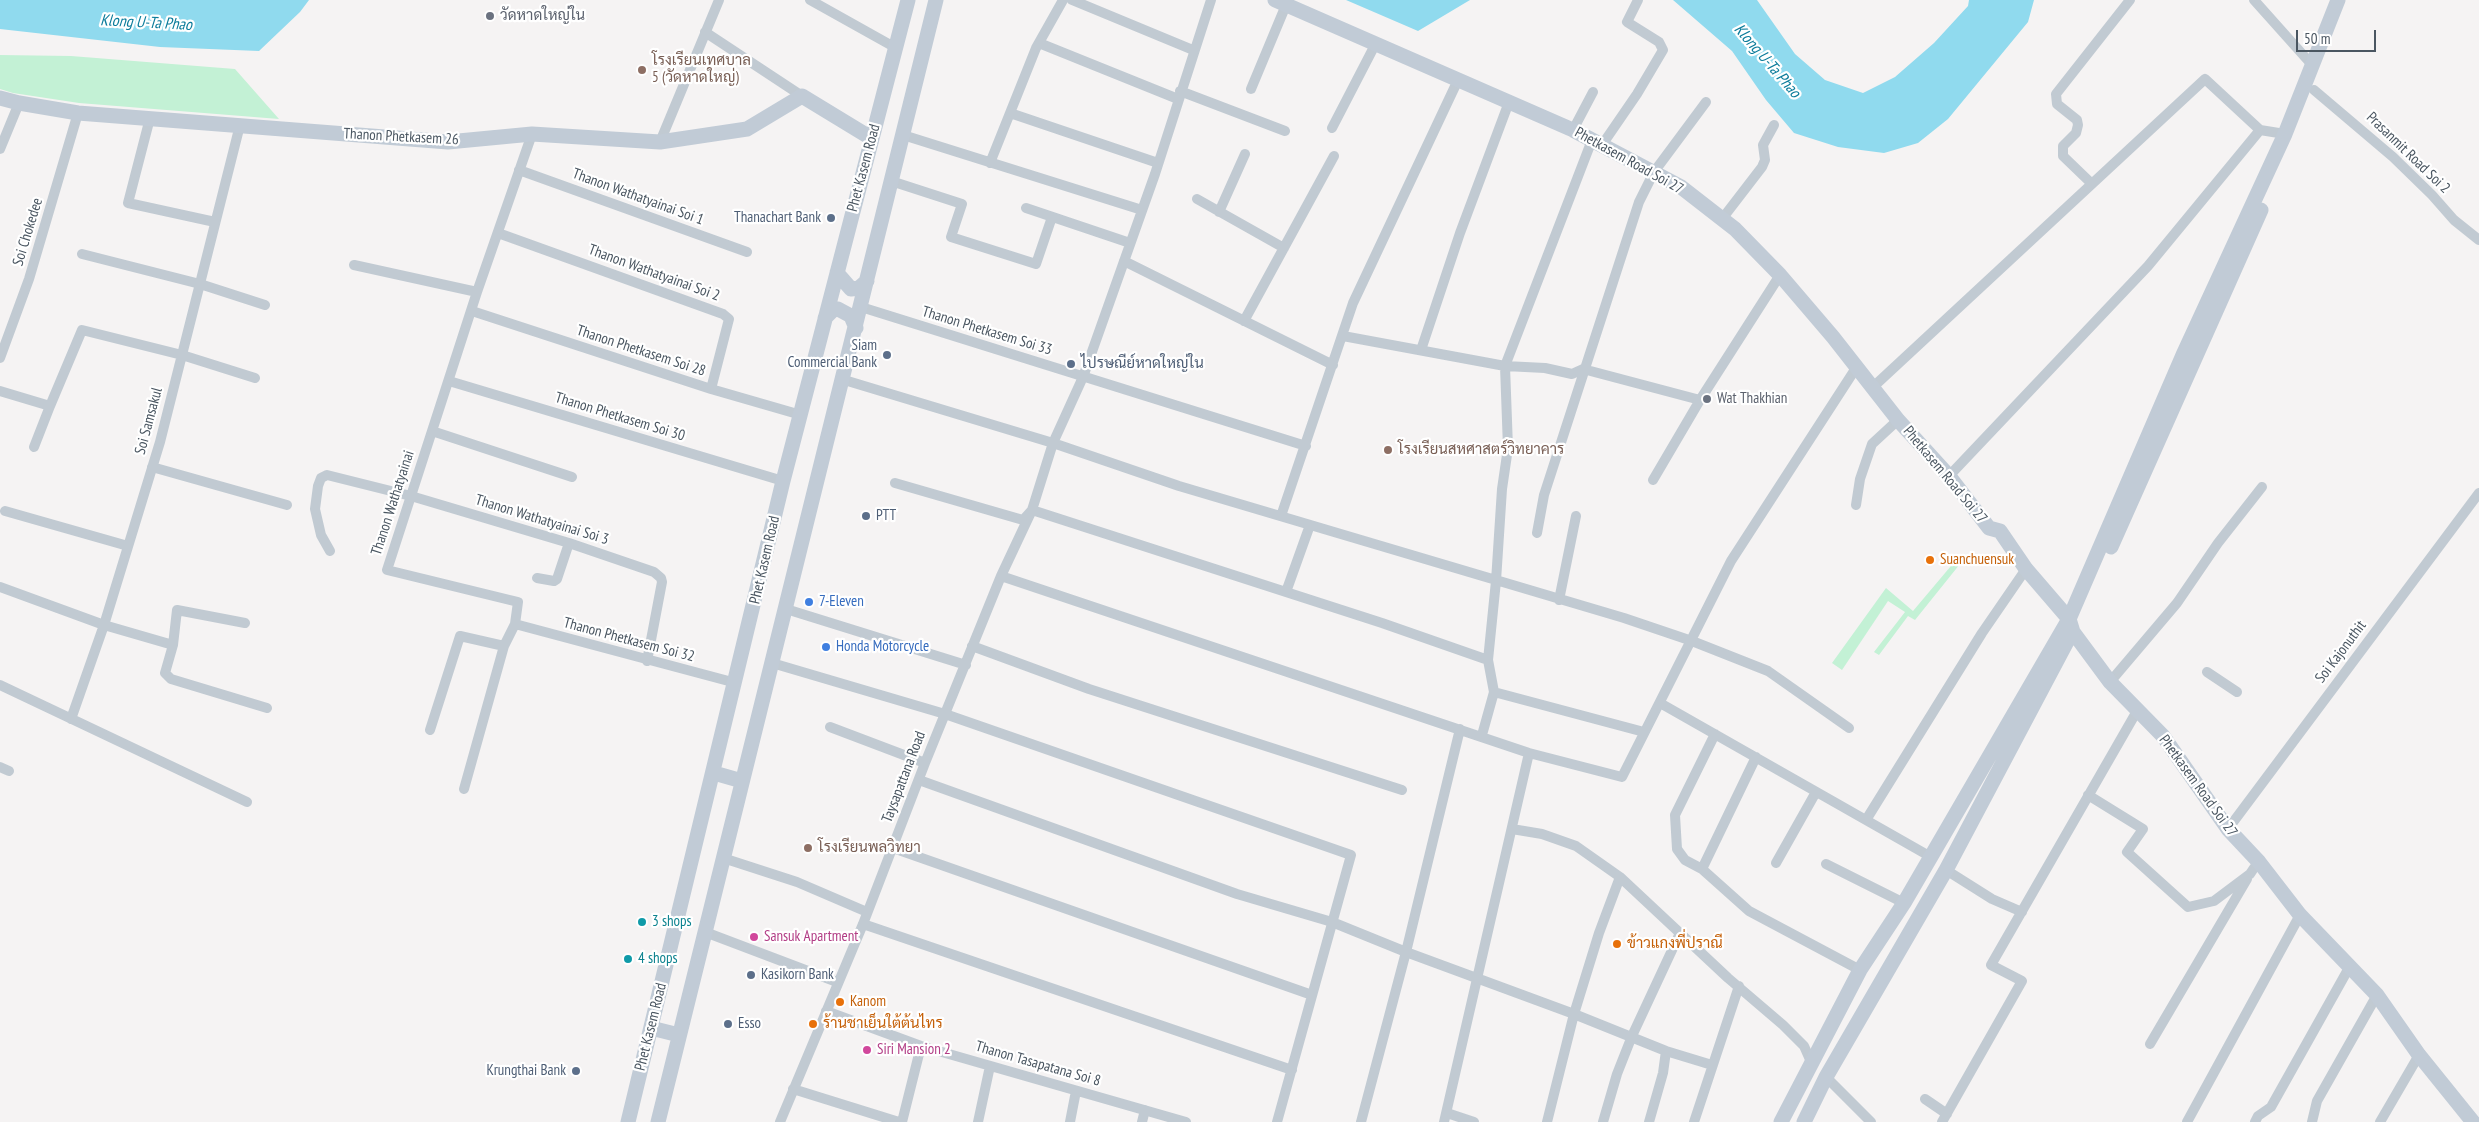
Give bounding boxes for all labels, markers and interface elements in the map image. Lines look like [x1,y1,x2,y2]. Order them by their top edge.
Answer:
place label: วัดหาดใหญ่ใน [500,7,585,25]
marker: วัดหาดใหญ่ใน [484,10,496,22]
water label: Klong U-Ta Phao [100,11,192,35]
water label: Klong U-Ta Phao [1730,20,1804,102]
scale bar [2299,20,2379,52]
text: 50 m [2304,29,2330,48]
place label: โรงเรียนเทศบาล 5 (วัดหาดใหญ่) [652,52,751,87]
marker: โรงเรียนเทศบาล 5 (วัดหาดใหญ่) [636,64,648,76]
street label: Prasanmit Road Soi 2 [2362,109,2454,197]
street label: Phet Kasem Road [844,122,884,214]
street label: Phetkasem Road Soi 27 [1572,124,1686,198]
street label: Thanon Phetkasem 26 [343,125,459,149]
street label: Thanon Wathatyainai Soi 1 [570,165,706,229]
street label: Soi Chokedee [9,196,47,268]
place label: Thanachart Bank [734,209,821,227]
marker: Thanachart Bank [825,212,837,224]
street label: Thanon Wathatyainai Soi 2 [586,241,722,305]
street label: Thanon Phetkasem Soi 33 [920,303,1054,359]
street label: Thanon Phetkasem Soi 28 [574,322,708,380]
place label: Siam Commercial Bank [787,337,877,372]
marker: Siam Commercial Bank [881,349,893,361]
place label: ไปรษณีย์หาดใหญ่ใน [1081,355,1204,373]
marker: ไปรษณีย์หาดใหญ่ใน [1065,358,1077,370]
street label: Soi Samsakul [131,386,167,456]
street label: Thanon Phetkasem Soi 30 [553,389,687,445]
place label: Wat Thakhian [1717,390,1787,408]
marker: Wat Thakhian [1701,393,1713,405]
street label: Phetkasem Road Soi 27 [1899,423,1991,527]
place label: โรงเรียนสหศาสตร์วิทยาคาร [1398,441,1564,459]
marker: โรงเรียนสหศาสตร์วิทยาคาร [1382,444,1394,456]
street label: Thanon Wathatyainai [368,448,418,558]
street label: Thanon Wathatyainai Soi 3 [473,491,611,549]
place label: PTT [876,507,896,525]
marker: PTT [860,510,872,522]
street label: Phet Kasem Road [746,514,784,606]
place label: Suanchuensuk [1940,551,2014,569]
marker: Suanchuensuk [1924,554,1936,566]
place label: 7-Eleven [819,593,864,611]
marker: 7-Eleven [803,596,815,608]
street label: Thanon Phetkasem Soi 32 [562,614,696,666]
street label: Soi Kajonuthit [2312,617,2370,687]
place label: Honda Motorcycle [836,638,929,656]
marker: Honda Motorcycle [820,641,832,653]
street label: Taysapattana Road [878,729,930,825]
street label: Phetkasem Road Soi 27 [2155,732,2241,840]
place label: โรงเรียนพลวิทยา [818,839,921,857]
marker: โรงเรียนพลวิทยา [802,842,814,854]
place label: 3 shops [652,913,692,931]
marker: 3 shops [636,916,648,928]
place label: Sansuk Apartment [764,928,858,946]
marker: Sansuk Apartment [748,931,760,943]
place label: ข้าวแกงพี่ปราณี [1627,935,1723,953]
marker: ข้าวแกงพี่ปราณี [1611,938,1623,950]
place label: 4 shops [638,950,678,968]
marker: 4 shops [622,953,634,965]
place label: Kasikorn Bank [761,966,834,984]
marker: Kasikorn Bank [745,969,757,981]
street label: Phet Kasem Road [631,981,671,1073]
place label: Kanom [850,993,886,1011]
marker: Kanom [834,996,846,1008]
place label: Esso [738,1015,761,1033]
place label: ร้านชาเย็นใต้ต้นไทร [823,1015,943,1033]
marker: Esso [722,1018,734,1030]
marker: ร้านชาเย็นใต้ต้นไทร [807,1018,819,1030]
street label: Thanon Tasapatana Soi 8 [973,1038,1103,1090]
place label: Siri Mansion 2 [877,1041,951,1059]
marker: Siri Mansion 2 [861,1044,873,1056]
place label: Krungthai Bank [487,1062,566,1080]
marker: Krungthai Bank [570,1065,582,1077]

